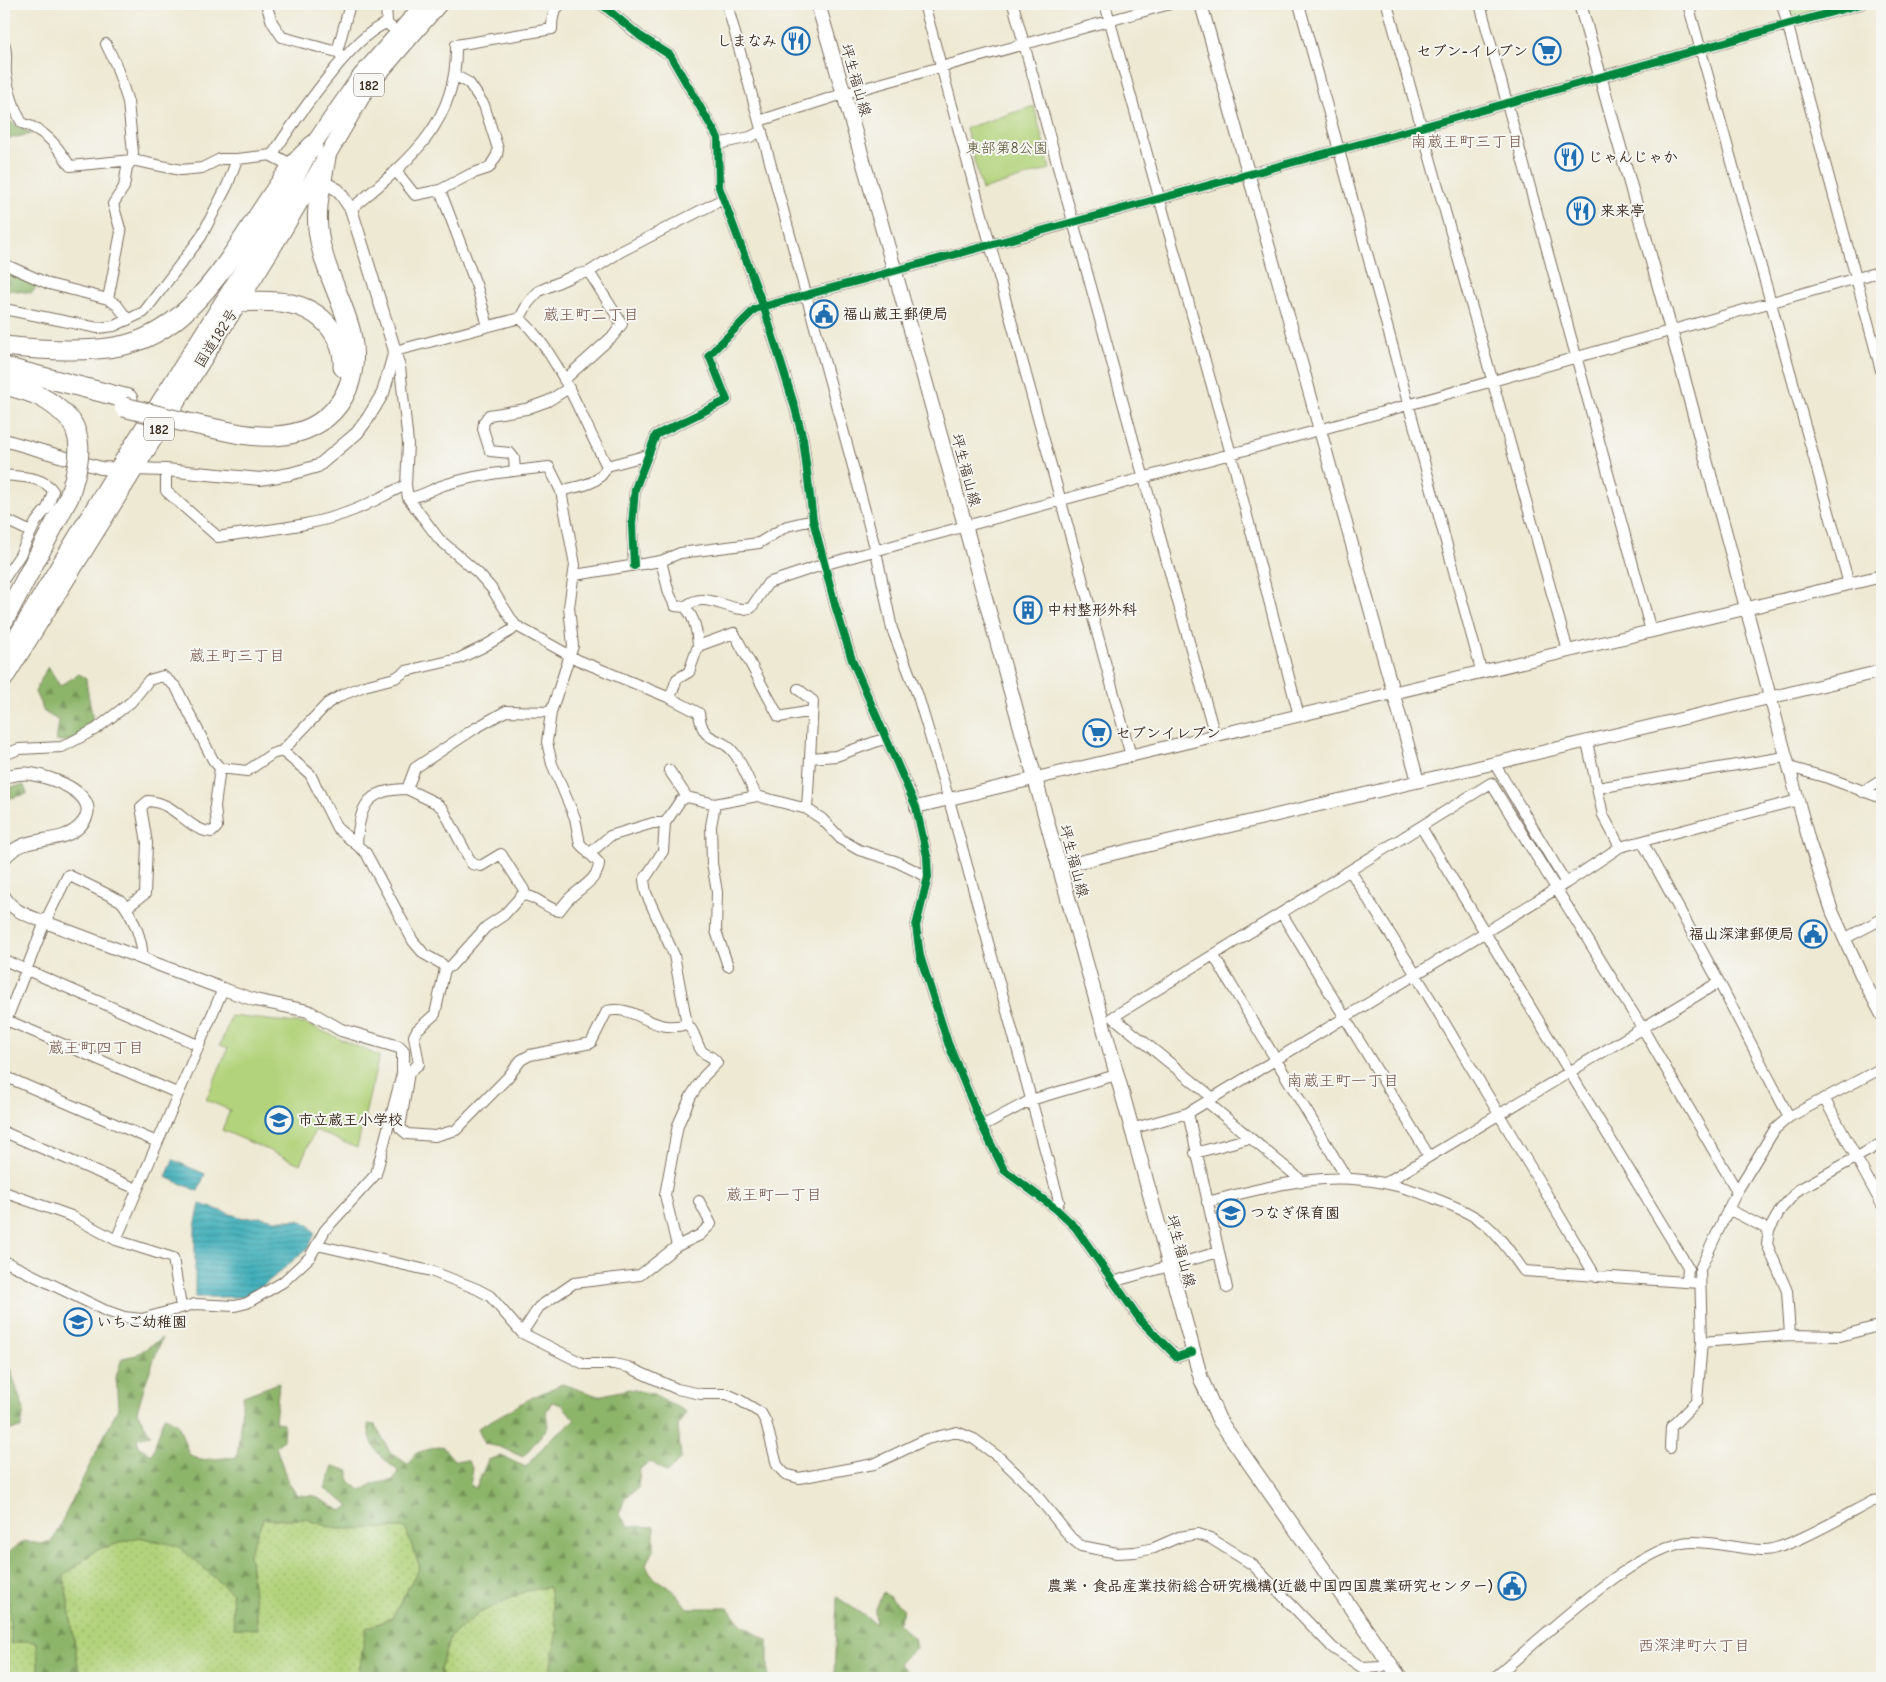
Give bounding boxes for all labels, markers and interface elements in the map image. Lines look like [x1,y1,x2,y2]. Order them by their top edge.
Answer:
restaurant icon: しまなみ [781,26,811,56]
place label: しまなみ [717,32,777,50]
supermarket icon: セブン-イレブン [1532,36,1562,66]
street label: 坪生福山線 [837,41,875,119]
place label: セブン-イレブン [1417,42,1528,60]
road number: 182 [354,74,384,96]
district label: 南蔵王町三丁目 [1411,133,1523,151]
park label: 東部第8公園 [966,139,1048,157]
restaurant icon: じゃんじゃか [1554,142,1584,172]
place label: じゃんじゃか [1588,148,1678,166]
restaurant icon: 来来亭 [1566,196,1596,226]
place label: 来来亭 [1600,202,1645,220]
public building icon: 福山蔵王郵便局 [809,299,839,329]
street label: 国道182号 [191,305,241,371]
place label: 福山蔵王郵便局 [843,305,948,323]
district label: 蔵王町二丁目 [543,306,639,324]
road number: 182 [144,418,174,440]
street label: 坪生福山線 [948,431,984,509]
building icon: 中村整形外科 [1013,595,1043,625]
place label: 中村整形外科 [1047,601,1137,619]
district label: 蔵王町三丁目 [189,647,285,665]
supermarket icon: セブンイレブン [1082,718,1112,748]
place label: セブンイレブン [1116,724,1221,742]
street label: 坪生福山線 [1056,822,1092,900]
public building icon: 福山深津郵便局 [1798,919,1828,949]
place label: 福山深津郵便局 [1689,925,1794,943]
district label: 蔵王町四丁目 [48,1039,144,1057]
district label: 南蔵王町一丁目 [1287,1072,1399,1090]
school or university icon: 市立蔵王小学校 [264,1105,294,1135]
place label: 市立蔵王小学校 [298,1111,403,1129]
district label: 蔵王町一丁目 [726,1186,822,1204]
school or university icon: つなぎ保育園 [1216,1198,1246,1228]
place label: つなぎ保育園 [1250,1204,1340,1222]
street label: 坪生福山線 [1163,1212,1199,1290]
school or university icon: いちご幼稚園 [63,1307,93,1337]
place label: いちご幼稚園 [97,1313,187,1331]
public building icon: 農業・食品産業技術総合研究機構(近畿中国四国農業研究センター) [1497,1571,1527,1601]
place label: 農業・食品産業技術総合研究機構(近畿中国四国農業研究センター) [1047,1577,1493,1595]
district label: 西深津町六丁目 [1638,1637,1750,1655]

